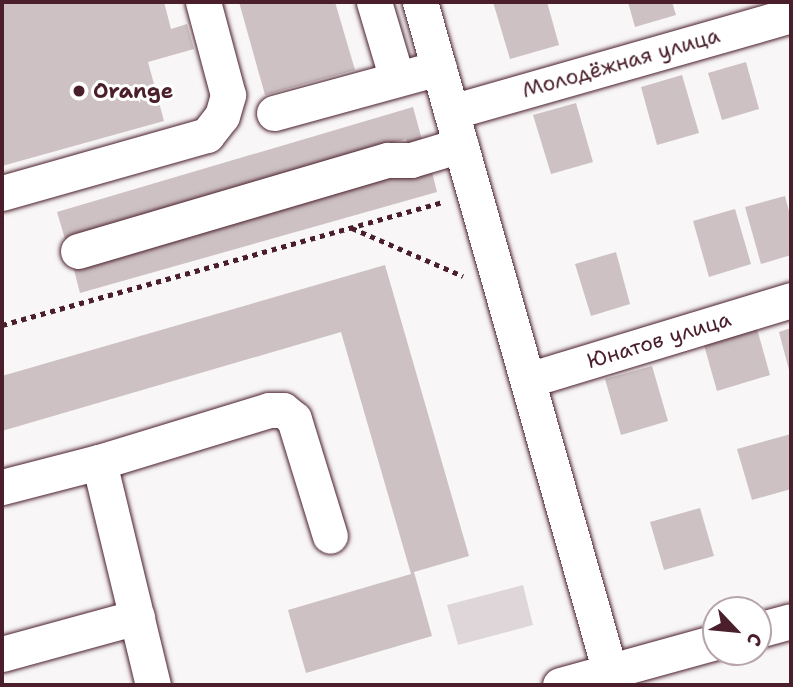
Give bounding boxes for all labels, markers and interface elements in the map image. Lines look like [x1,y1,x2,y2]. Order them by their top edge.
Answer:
street label: Молодёжная улица [519,23,723,103]
place label: Orange [93,78,173,104]
marker: Orange [71,83,87,99]
street label: Юнатов улица [584,306,734,374]
north arrow [702,596,772,666]
text: С [741,629,768,650]

